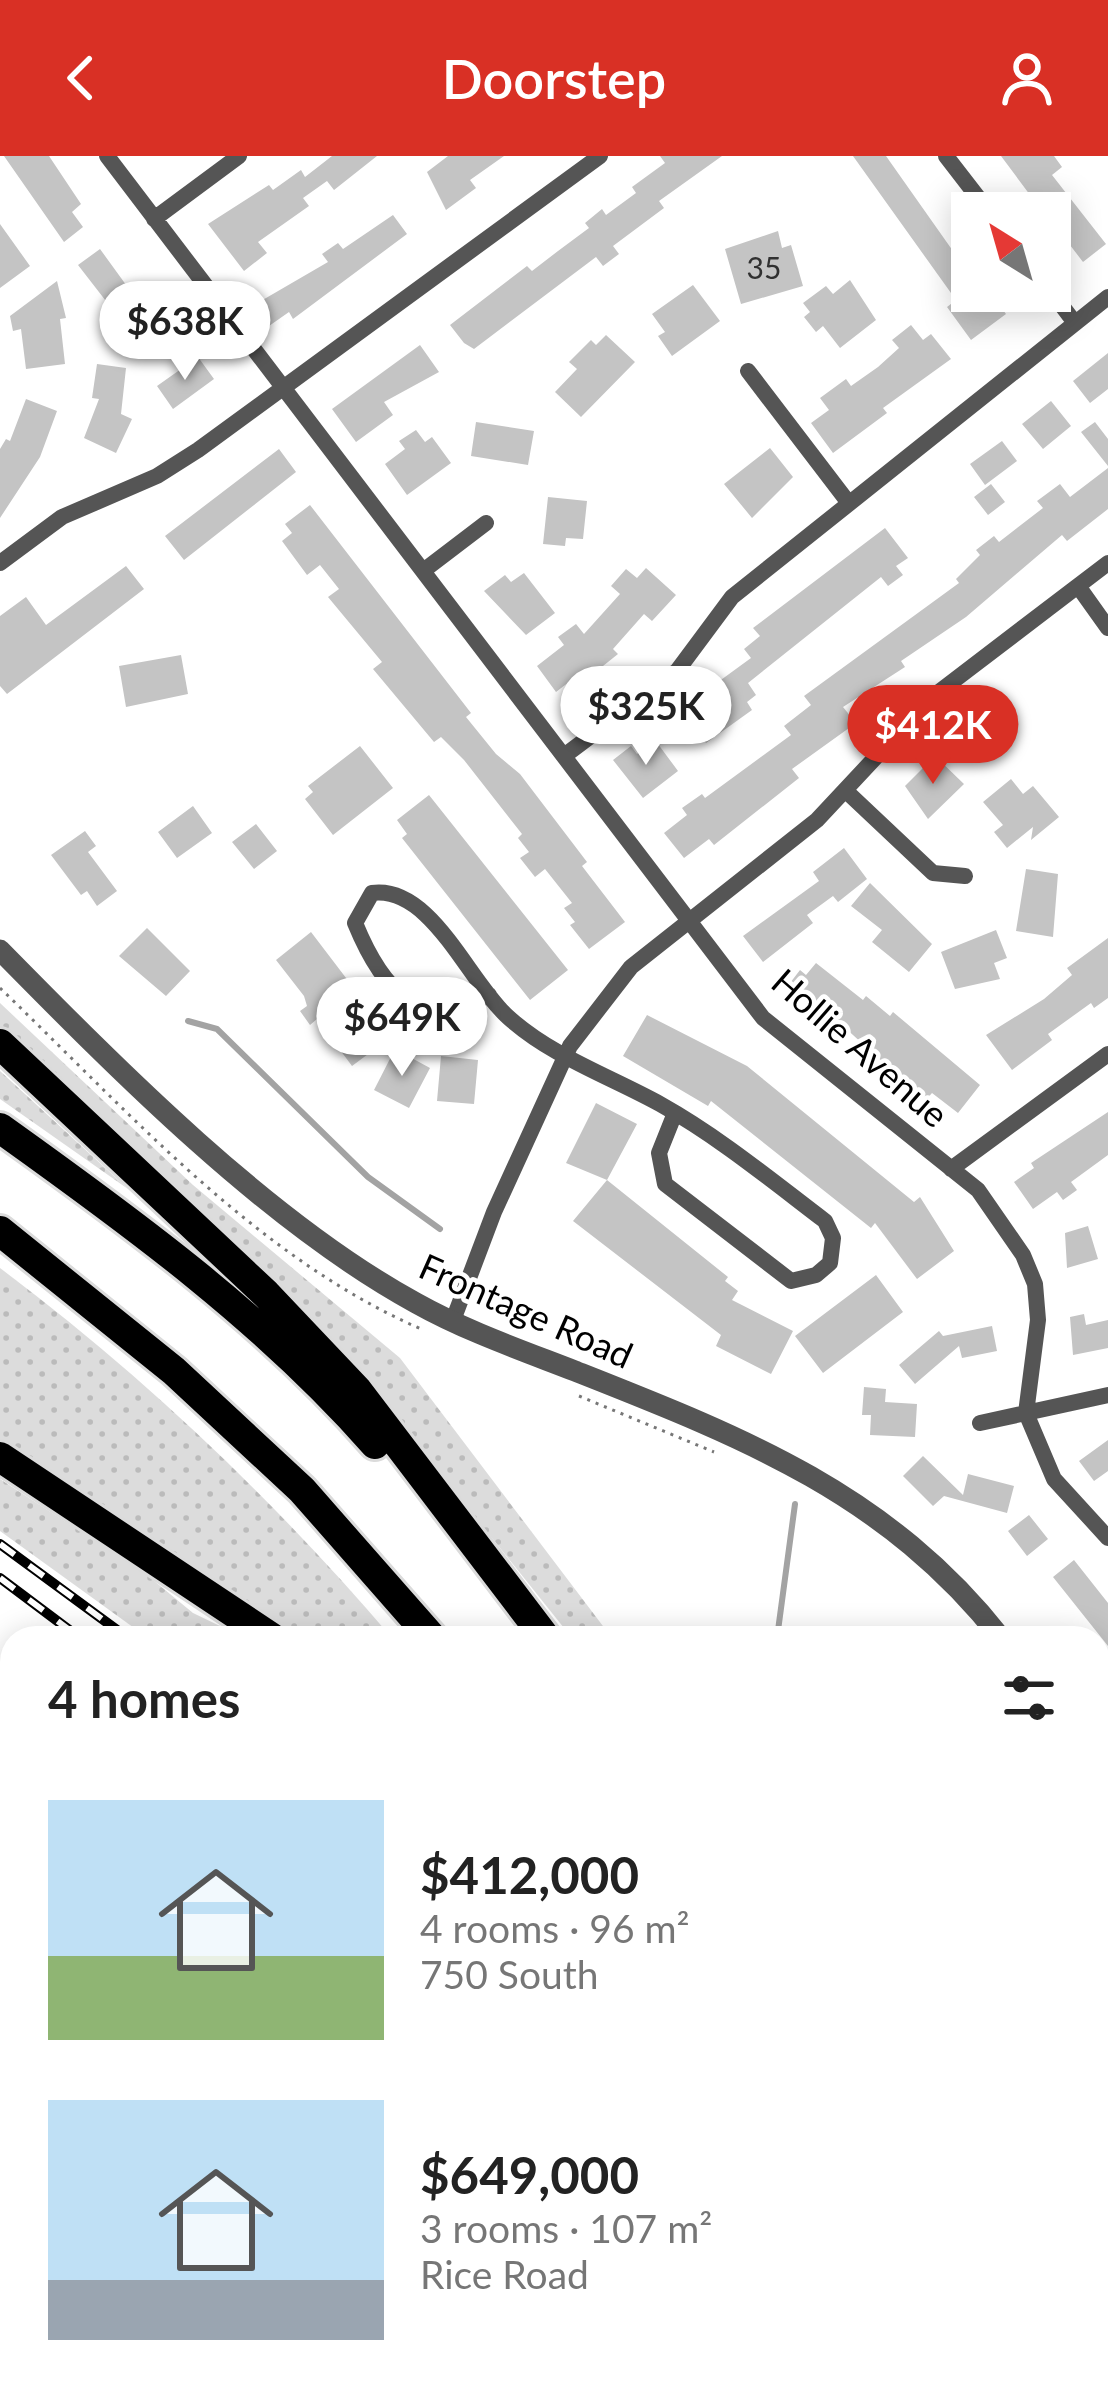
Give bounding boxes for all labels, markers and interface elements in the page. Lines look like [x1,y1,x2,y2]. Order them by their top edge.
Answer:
icon: back [48,45,114,111]
icon: person [994,45,1060,111]
text: Doorstep [442,46,666,111]
north arrow [951,192,1071,312]
map controls [951,192,1071,312]
house number: 35 [747,249,781,285]
pin: $638K [101,281,269,383]
text: $638K [126,297,244,343]
pin: $325K [562,666,730,768]
text: $325K [587,682,705,728]
pin: $412K [849,685,1017,787]
text: $412K [874,701,992,747]
street label: Hollie Avenue [764,959,958,1136]
pin: $649K [318,977,486,1079]
text: $649K [343,993,461,1039]
street label: Frontage Road [413,1243,640,1377]
icon: filters [996,1665,1062,1731]
text: 4 homes [48,1668,240,1729]
text: $412,000 [420,1844,639,1905]
icon: home [144,1848,288,1992]
text: 4 rooms · 96 m² [420,1905,690,1951]
text: 750 South [420,1951,598,1997]
text: $649,000 [420,2144,639,2205]
icon: home [144,2148,288,2292]
text: 3 rooms · 107 m² [420,2205,712,2251]
text: Rice Road [420,2251,589,2297]

